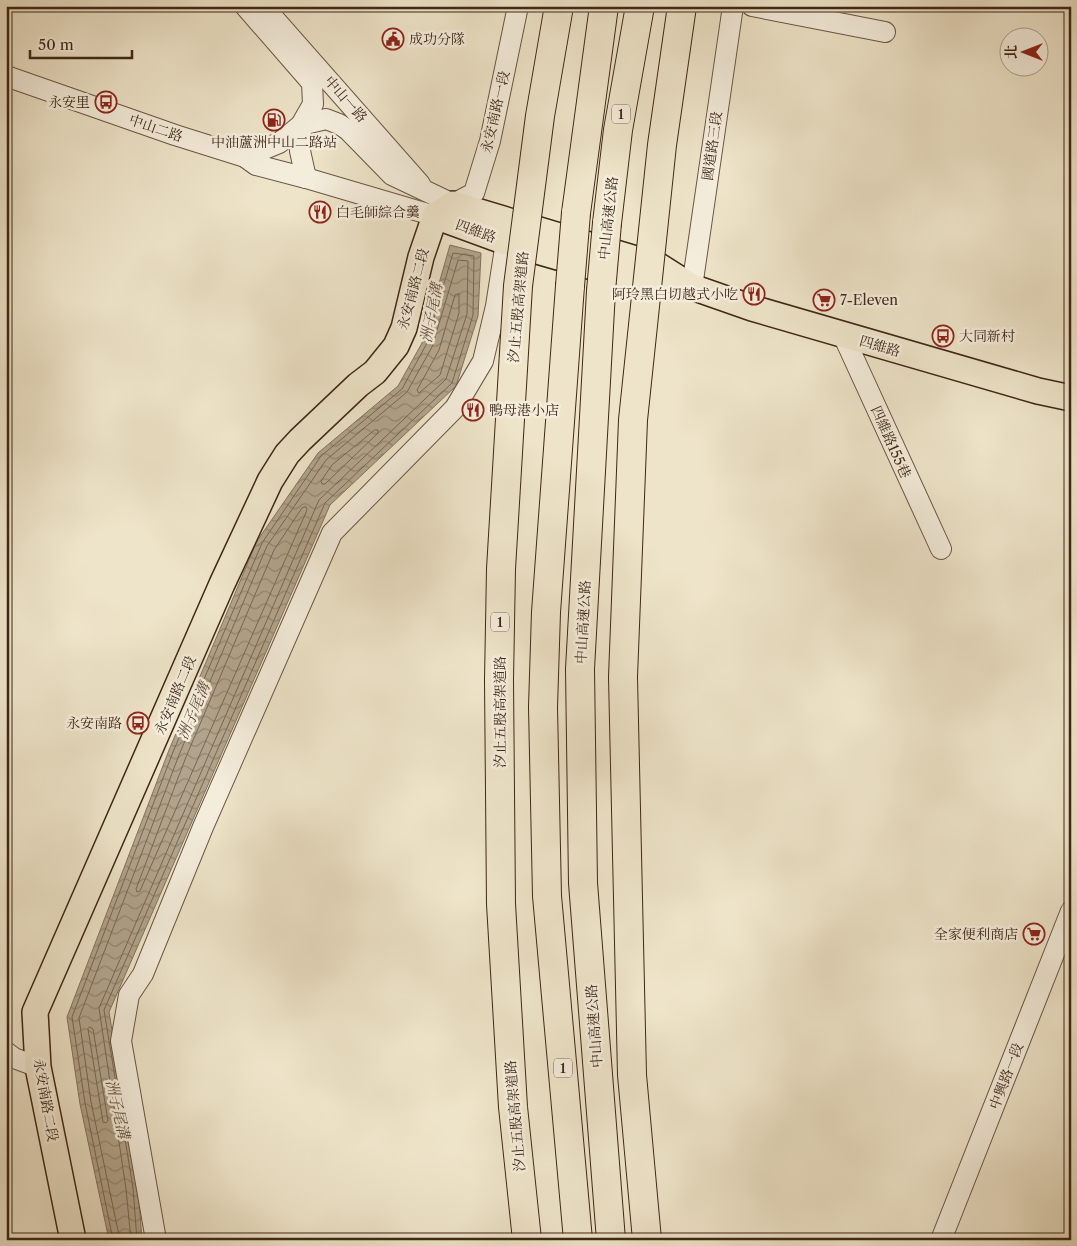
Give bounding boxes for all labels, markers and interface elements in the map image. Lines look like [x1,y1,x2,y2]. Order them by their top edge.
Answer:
public building icon: 成功分隊 [381,27,405,51]
scale bar [30,28,132,60]
north arrow [1000,28,1050,78]
place label: 成功分隊 [409,30,465,48]
text: 50 m [38,35,74,54]
text: 北 [1002,45,1020,59]
street label: 永安南路一段 [477,69,513,155]
street label: 中山一路 [321,72,371,126]
bus stop icon: 永安里 [94,90,118,114]
place label: 永安里 [48,93,90,111]
road number: 1 [612,105,630,124]
fuel station icon: 中油蘆洲中山二路站 [262,108,286,132]
street label: 中山二路 [127,110,185,146]
street label: 國道路三段 [698,110,726,182]
place label: 中油蘆洲中山二路站 [211,133,337,151]
street label: 中山高速公路 [595,175,621,261]
restaurant icon: 白毛師綜合羹 [308,200,332,224]
place label: 白毛師綜合羹 [336,203,420,221]
street label: 四維路 [453,215,499,247]
street label: 永安南路二段 [393,246,433,332]
street label: 汐止五股高架道路 [504,250,532,364]
water label: 洲子尾溝 [416,280,446,344]
restaurant icon: 阿玲黑白切越式小吃 [742,282,766,306]
place label: 阿玲黑白切越式小吃 [612,285,738,303]
supermarket icon: 7-Eleven [812,288,836,312]
place label: 7-Eleven [840,291,898,309]
bus stop icon: 大同新村 [931,324,955,348]
place label: 大同新村 [959,327,1015,345]
street label: 四維路 [857,332,903,360]
restaurant icon: 鴨母港小店 [461,398,485,422]
place label: 鴨母港小店 [489,401,559,419]
street label: 四維路155巷 [867,403,915,481]
street label: 中山高速公路 [572,580,594,664]
road number: 1 [491,612,509,632]
street label: 永安南路二段 [150,653,200,737]
street label: 汐止五股高架道路 [491,656,509,768]
water label: 洲子尾溝 [173,678,214,742]
bus stop icon: 永安南路 [126,711,150,735]
place label: 永安南路 [66,714,122,732]
supermarket icon: 全家便利商店 [1022,922,1046,946]
place label: 全家便利商店 [934,925,1018,943]
street label: 中山高速公路 [582,983,606,1069]
street label: 中興路一段 [985,1040,1027,1112]
street label: 永安南路二段 [30,1057,62,1143]
road number: 1 [554,1058,572,1078]
street label: 汐止五股高架道路 [501,1059,529,1173]
water label: 洲子尾溝 [102,1078,134,1142]

